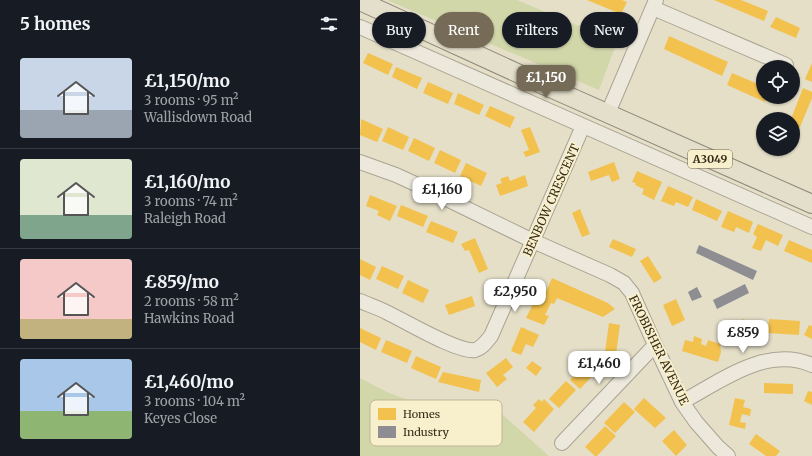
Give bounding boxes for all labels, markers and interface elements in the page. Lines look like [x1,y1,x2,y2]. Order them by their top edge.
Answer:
chip: Buy [372,12,426,48]
chip: Rent [434,12,494,48]
chip: Filters [502,12,572,48]
chip: New [580,12,638,48]
text: 5 homes [20,13,91,35]
icon: filters [318,13,340,35]
map controls [756,60,800,156]
button: locate [756,60,800,104]
pin: £1,150 [513,65,579,99]
text: £1,150 [526,69,566,86]
text: £1,150/mo [144,70,230,92]
icon: home [52,74,100,122]
text: 3 rooms · 95 m² [144,92,239,109]
text: Wallisdown Road [144,109,252,126]
button: layers [756,112,800,156]
street label: BENBOW CRESCENT [519,141,583,258]
road number: A3049 [688,150,732,168]
text: £1,160/mo [144,171,230,193]
icon: home [52,175,100,223]
pin: £1,160 [409,177,475,211]
text: £1,160 [421,181,463,198]
text: 3 rooms · 74 m² [144,193,238,210]
text: Raleigh Road [144,210,226,227]
text: £859/mo [144,271,219,293]
icon: home [52,275,100,323]
pin: £2,950 [482,279,548,313]
text: £2,950 [493,283,537,300]
text: 2 rooms · 58 m² [144,293,239,310]
street label: FROBISHER AVENUE [626,293,692,408]
text: Hawkins Road [144,310,234,327]
pin: £859 [719,320,767,354]
text: £859 [727,324,759,341]
pin: £1,460 [566,351,632,385]
text: £1,460 [577,355,621,372]
text: £1,460/mo [144,371,234,393]
icon: home [52,375,100,423]
text: 3 rooms · 104 m² [144,393,245,410]
legend [370,400,502,446]
text: Homes [403,407,440,421]
text: Keyes Close [144,410,217,427]
text: Industry [403,425,450,439]

